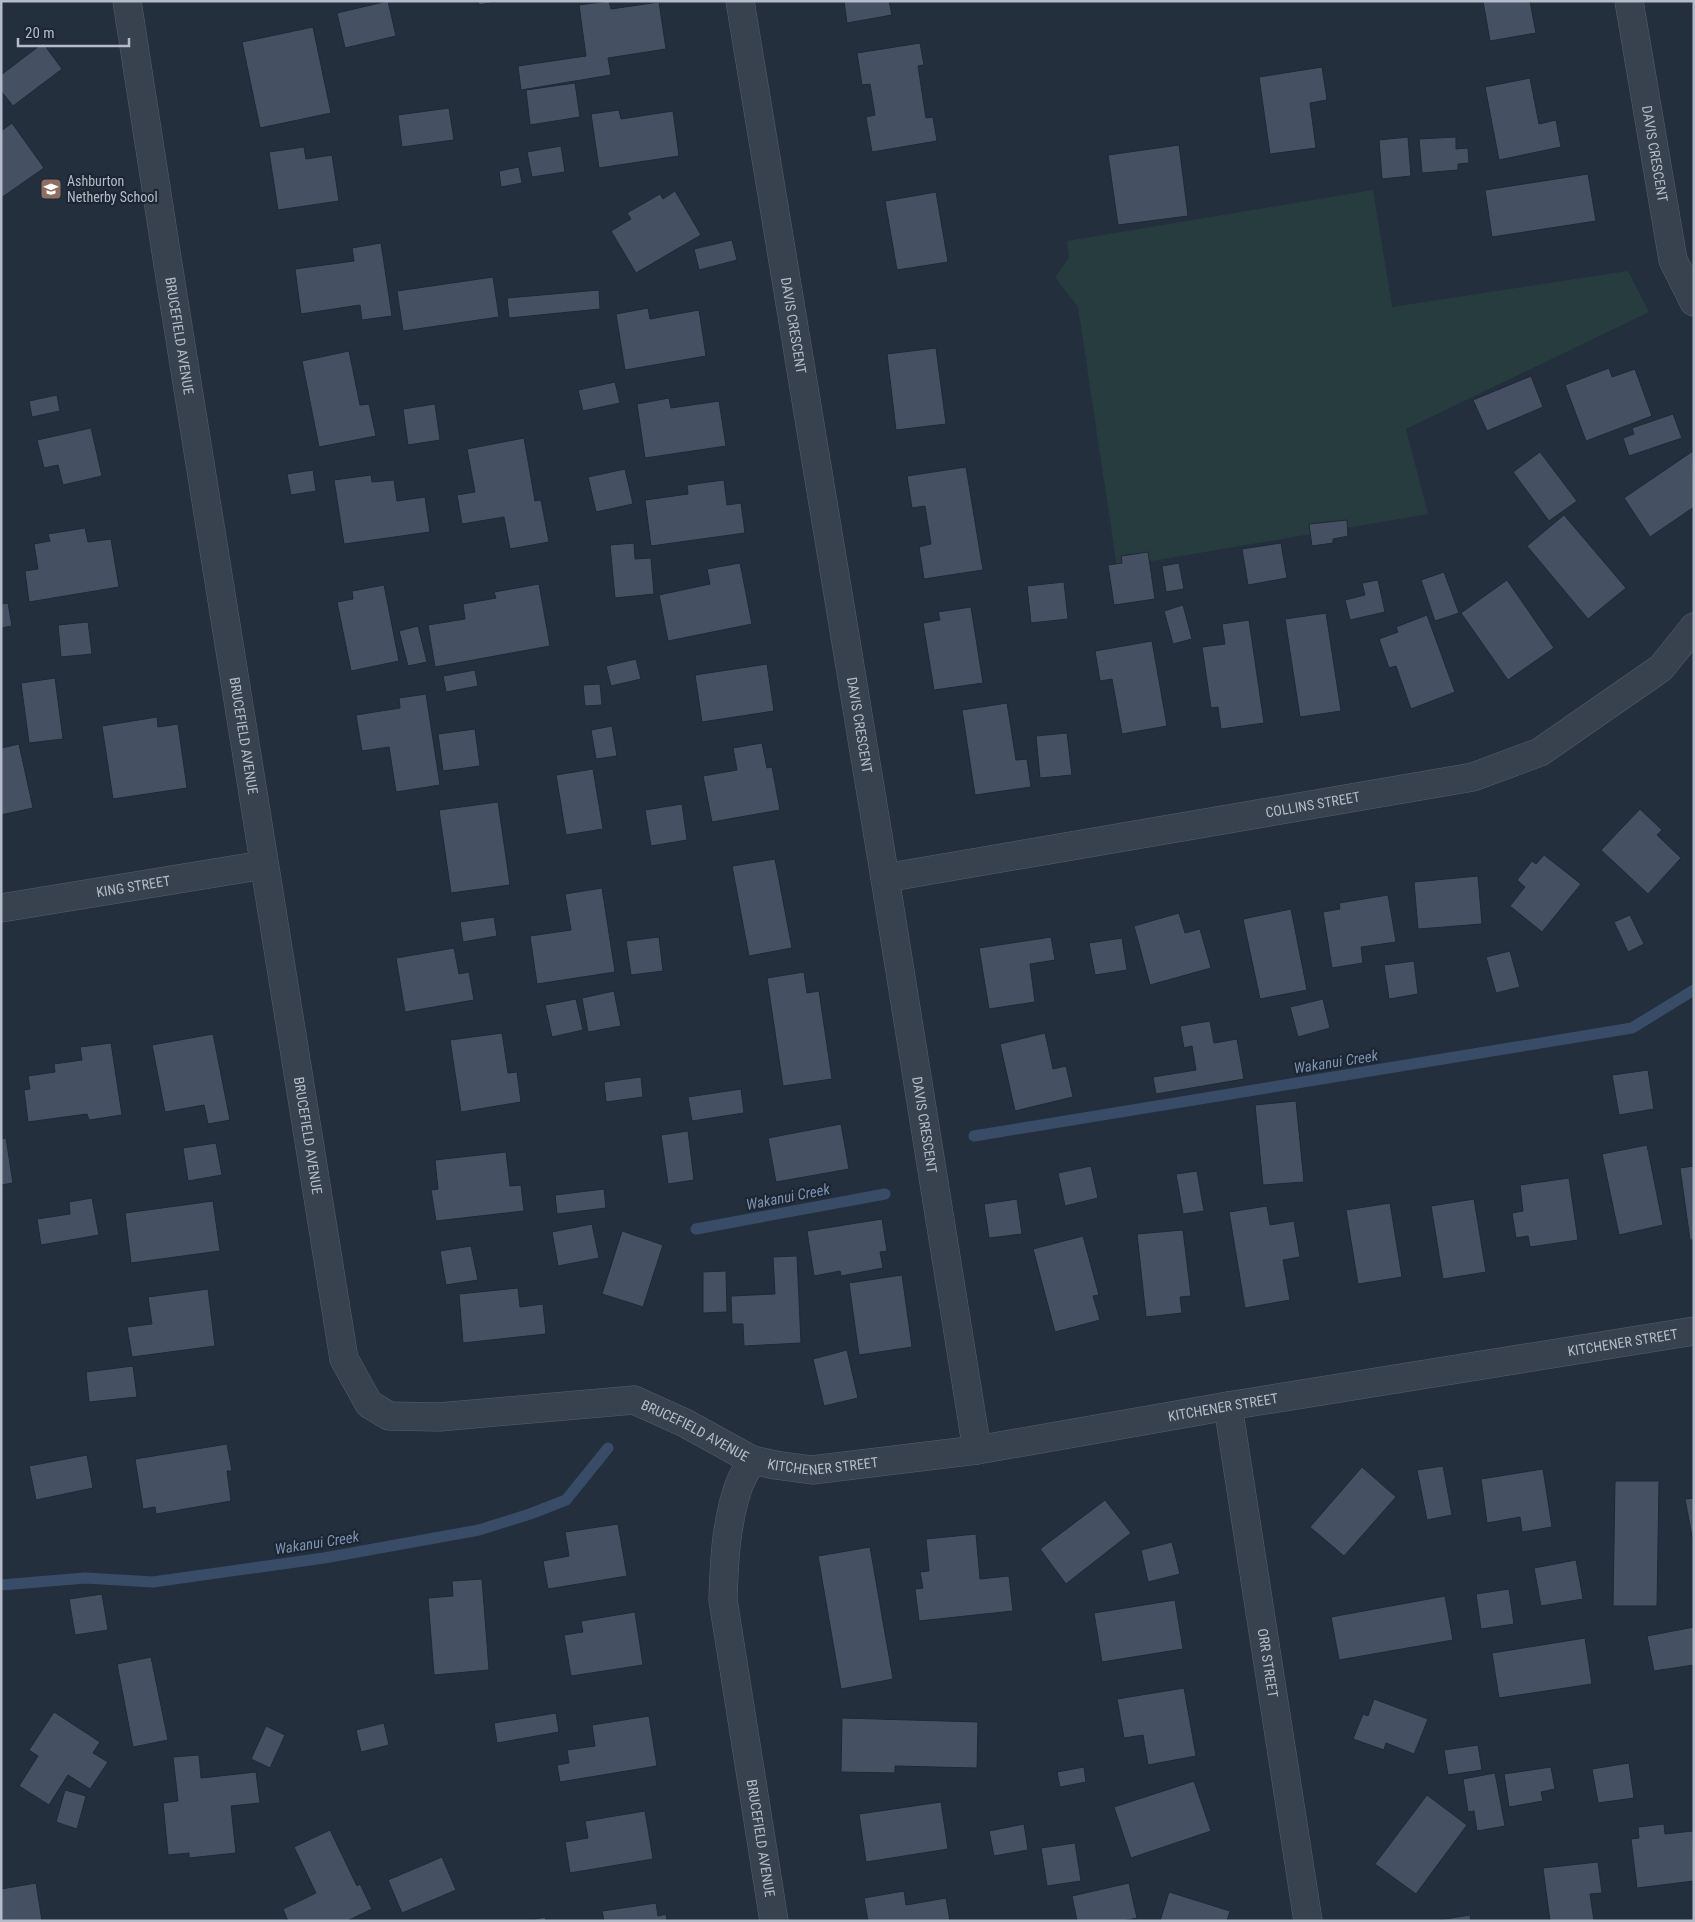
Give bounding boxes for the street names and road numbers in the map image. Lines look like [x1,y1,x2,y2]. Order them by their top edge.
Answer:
street label: DAVIS CRESCENT [1639,104,1671,203]
street label: BRUCEFIELD AVENUE [162,276,197,396]
street label: DAVIS CRESCENT [778,276,810,375]
street label: BRUCEFIELD AVENUE [226,676,261,796]
street label: DAVIS CRESCENT [844,676,876,775]
street label: COLLINS STREET [1264,789,1361,821]
street label: KING STREET [95,872,171,900]
street label: BRUCEFIELD AVENUE [291,1076,325,1196]
street label: DAVIS CRESCENT [909,1076,940,1174]
street label: KITCHENER STREET [1567,1326,1679,1359]
street label: KITCHENER STREET [1167,1390,1279,1424]
street label: BRUCEFIELD AVENUE [639,1396,752,1465]
street label: KITCHENER STREET [766,1454,879,1478]
street label: ORR STREET [1255,1627,1281,1699]
street label: BRUCEFIELD AVENUE [744,1778,778,1898]

